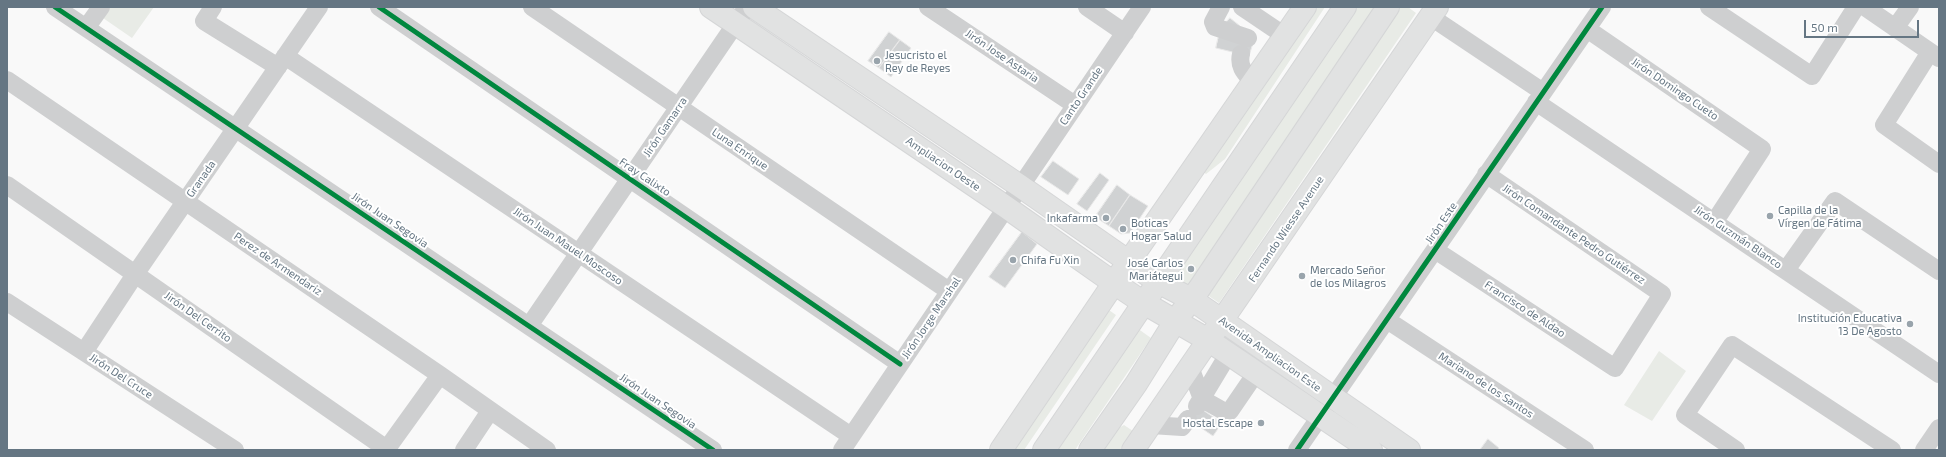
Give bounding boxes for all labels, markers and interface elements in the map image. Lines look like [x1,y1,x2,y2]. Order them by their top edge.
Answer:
scale bar [1806,12,1921,38]
text: 50 m [1811,20,1838,34]
street label: Jirón Jose Astaria [963,27,1041,85]
place label: Jesucristo el Rey de Reyes [885,48,950,74]
street label: Jirón Domingo Cueto [1629,55,1721,123]
marker: Jesucristo el Rey de Reyes [872,56,882,66]
street label: Canto Grande [1057,64,1105,128]
street label: Jirón Gamarra [640,95,690,159]
street label: Luna Enrique [709,125,771,173]
street label: Ampliacion Oeste [903,134,983,194]
street label: Fray Calixto [617,155,673,199]
street label: Granada [184,158,218,200]
street label: Fernando Wiesse Avenue [1245,173,1327,285]
street label: Jirón Comandante Pedro Gutiérrez [1500,181,1648,287]
street label: Jirón Juan Segovia [349,189,431,251]
street label: Jirón Este [1422,200,1460,246]
street label: Jirón Guzmán Blanco [1692,203,1784,271]
place label: Capilla de la Vírgen de Fátima [1778,203,1862,229]
street label: Jirón Juan Mauel Moscoso [511,204,625,288]
place label: Inkafarma [1047,211,1098,225]
marker: Capilla de la Vírgen de Fátima [1765,211,1775,221]
marker: Inkafarma [1101,213,1111,223]
place label: Boticas Hogar Salud [1131,216,1192,242]
marker: Boticas Hogar Salud [1118,224,1128,234]
street label: Perez de Armendariz [231,230,325,298]
place label: Chifa Fu Xin [1021,253,1079,267]
marker: Chifa Fu Xin [1008,255,1018,265]
place label: José Carlos Mariátegui [1127,256,1183,282]
place label: Mercado Señor de los Milagros [1310,263,1386,289]
marker: José Carlos Mariátegui [1186,264,1196,274]
marker: Mercado Señor de los Milagros [1297,271,1307,281]
street label: Jirón Jorge Marshal [899,275,963,361]
street label: Francisco de Aldao [1482,278,1568,340]
street label: Jirón Del Cerrito [162,289,234,345]
place label: Institución Educativa 13 De Agosto [1798,311,1902,337]
street label: Avenida Ampliacion Este [1216,314,1324,394]
marker: Institución Educativa 13 De Agosto [1905,319,1915,329]
street label: Mariano de los Santos [1436,349,1536,421]
street label: Jirón Del Cruce [87,351,155,401]
street label: Jirón Juan Segovia [617,370,699,432]
place label: Hostal Escape [1182,416,1253,430]
marker: Hostal Escape [1256,418,1266,428]

